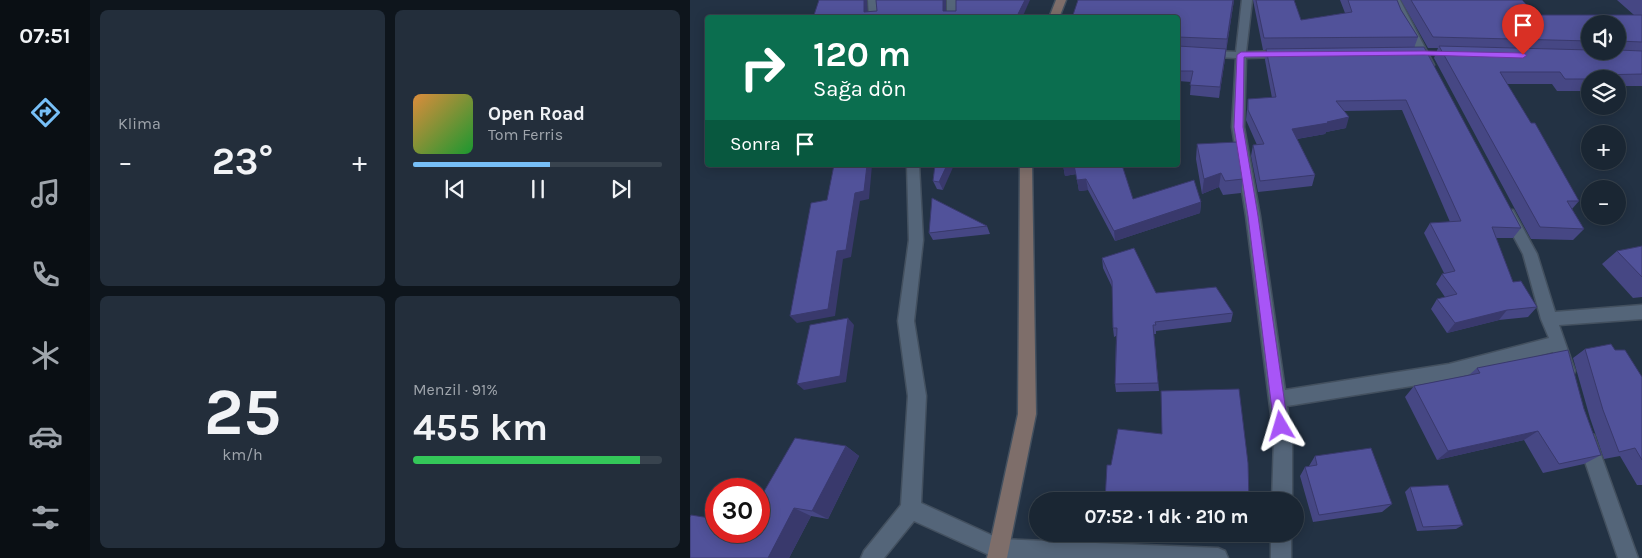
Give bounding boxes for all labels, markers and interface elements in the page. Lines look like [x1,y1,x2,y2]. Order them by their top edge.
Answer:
pin [1502,4,1544,55]
icon: arrive [1509,11,1537,39]
map controls [1581,15,1626,225]
button: sound [1581,15,1626,60]
text: 07:51 [19,23,71,49]
text: 120 m [813,34,911,75]
icon: right [730,35,795,100]
button: layers [1581,70,1626,115]
text: Sağa dön [813,76,907,102]
icon: directions [28,95,63,130]
text: Open Road [488,103,585,125]
text: Klima [118,114,161,133]
text: Tom Ferris [488,125,563,144]
button: + [1581,125,1626,170]
icon: arrive [791,130,819,158]
text: Sonra [730,133,781,155]
text: 23° [212,139,273,184]
text: − [118,145,133,178]
text: + [352,145,367,178]
icon: previous [441,175,469,203]
icon: pause [524,175,552,203]
icon: next [607,175,635,203]
icon: music [28,176,63,211]
button: − [1581,180,1626,225]
icon: phone [28,257,63,292]
icon: climate [28,338,63,373]
text: 25 [204,374,281,450]
text: Menzil · 91% [413,380,498,399]
position arrow [1254,399,1306,451]
text: 455 km [413,405,548,450]
icon: car [28,419,63,454]
text: km/h [222,445,263,464]
speed limit sign: 30 [705,478,770,543]
icon: filters [28,500,63,535]
text: 07:52 · 1 dk · 210 m [1084,506,1249,528]

